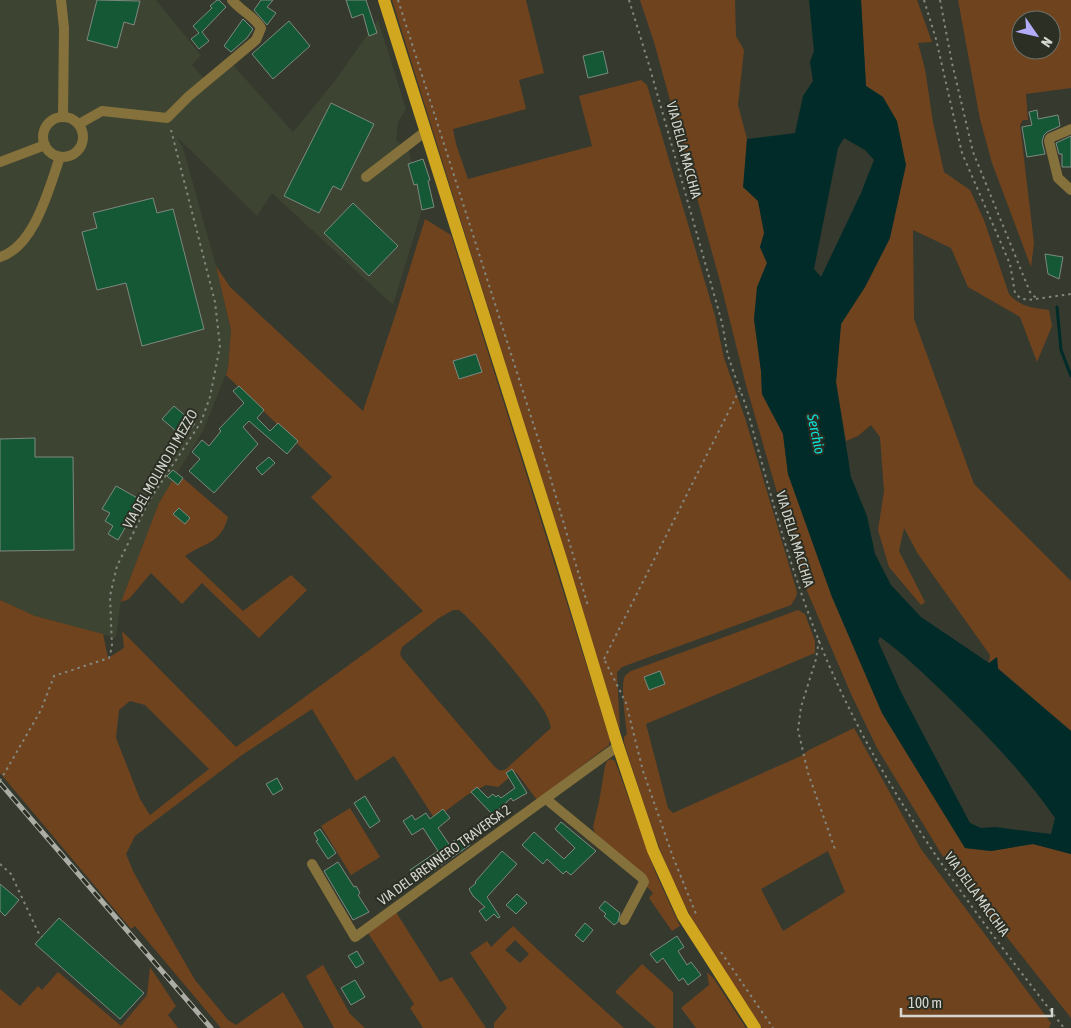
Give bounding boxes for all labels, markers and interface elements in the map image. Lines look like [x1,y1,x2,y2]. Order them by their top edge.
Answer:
north arrow [1011,10,1061,60]
text: N [1038,34,1056,50]
street label: VIA DELLA MACCHIA [663,100,705,200]
street label: VIA DEL MOLINO DI MEZZO [119,407,201,531]
water label: Serchio [804,411,829,455]
street label: VIA DELLA MACCHIA [773,489,817,589]
street label: VIA DEL BRENNERO TRAVERSA 2 [375,801,513,909]
street label: VIA DELLA MACCHIA [941,849,1013,939]
scale bar [901,986,1052,1018]
text: 100 m [908,994,942,1011]

